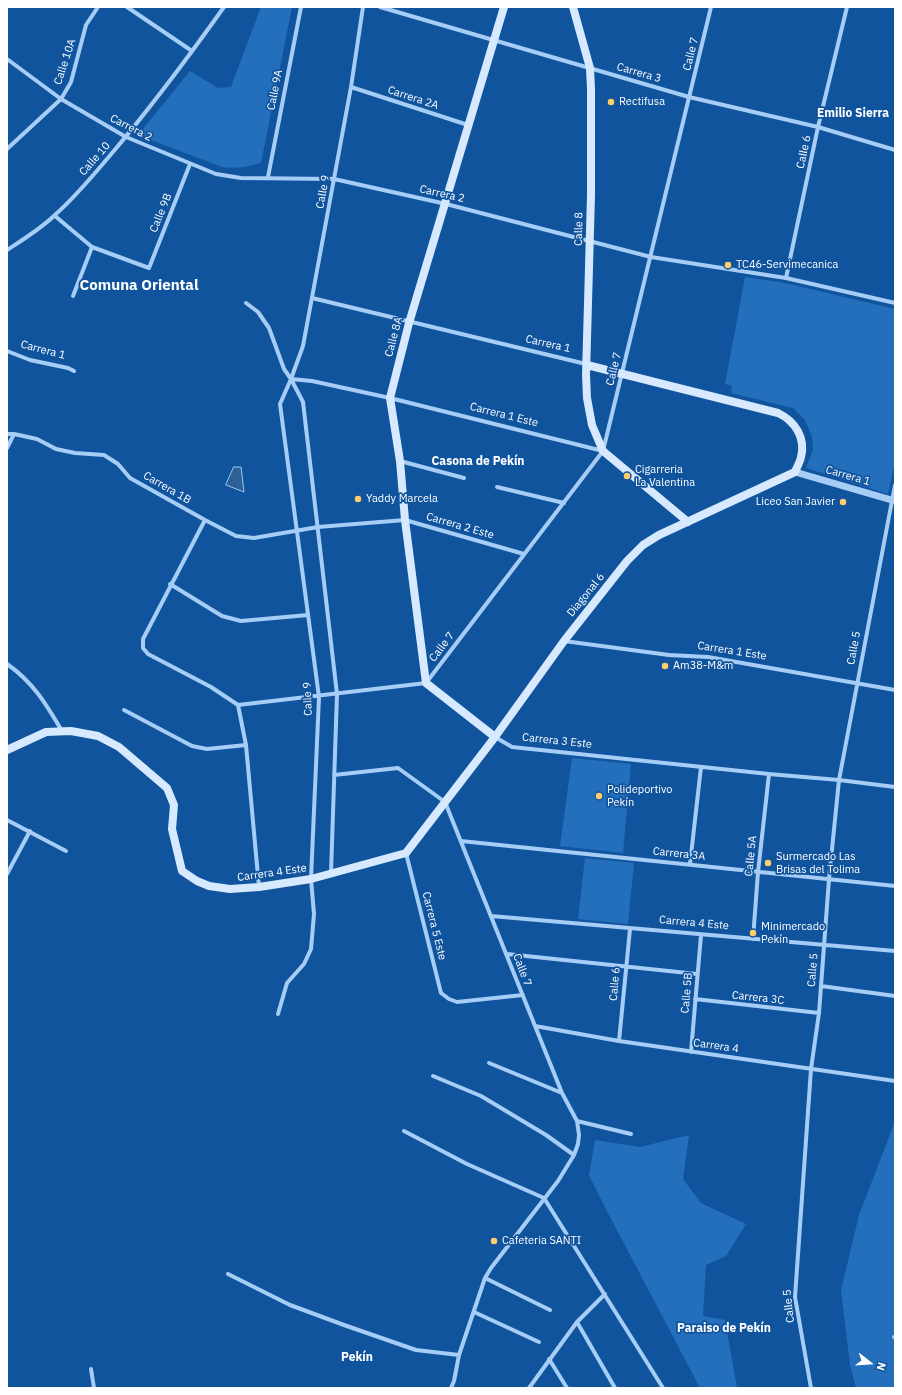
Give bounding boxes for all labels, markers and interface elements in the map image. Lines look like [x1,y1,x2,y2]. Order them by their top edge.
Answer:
street label: Calle 7 [680,36,702,72]
street label: Calle 10A [51,37,79,87]
street label: Carrera 3 [615,60,663,86]
street label: Calle 9A [265,69,285,111]
street label: Carrera 2A [386,84,440,112]
place label: Rectifusa [619,95,665,109]
marker: Rectifusa [606,97,616,107]
district label: Emilio Sierra [817,107,889,121]
street label: Carrera 2 [108,112,154,144]
street label: Calle 6 [794,134,814,170]
street label: Calle 10 [77,139,113,179]
street label: Calle 9 [314,174,332,210]
street label: Carrera 2 [418,182,466,206]
street label: Calle 9B [147,191,175,235]
street label: Calle 8 [572,212,586,246]
place label: TC46-Servimecanica [736,258,838,272]
marker: TC46-Servimecanica [723,260,733,270]
district label: Comuna Oriental [80,277,198,295]
street label: Calle 8A [382,316,406,358]
street label: Carrera 1 [524,332,572,356]
street label: Carrera 1 [19,338,67,362]
street label: Calle 7 [603,351,625,387]
street label: Carrera 1 Este [468,400,540,430]
district label: Casona de Pekín [431,455,525,469]
place label: Cigarreria La Valentina [635,463,695,489]
street label: Carrera 1 [824,463,872,489]
street label: Carrera 1B [141,469,193,507]
marker: Cigarreria La Valentina [622,471,632,481]
place label: Yaddy Marcela [366,492,438,506]
marker: Yaddy Marcela [353,494,363,504]
place label: Liceo San Javier [756,495,835,509]
marker: Liceo San Javier [838,497,848,507]
street label: Carrera 2 Este [425,510,495,542]
street label: Diagonal 6 [564,571,608,619]
street label: Calle 7 [427,630,457,664]
street label: Calle 5 [844,630,864,666]
street label: Carrera 1 Este [696,639,768,663]
place label: Am38-M&m [673,659,733,673]
marker: Am38-M&m [660,661,670,671]
street label: Calle 9 [301,682,315,716]
street label: Carrera 3 Este [522,731,592,751]
place label: Polideportivo Pekín [607,783,672,809]
marker: Polideportivo Pekín [594,791,604,801]
street label: Calle 5A [742,835,760,877]
street label: Carrera 3A [652,845,706,863]
place label: Surmercado Las Brisas del Tolima [776,850,860,876]
marker: Surmercado Las Brisas del Tolima [763,858,773,868]
street label: Carrera 4 Este [236,862,308,884]
street label: Carrera 5 Este [419,890,449,962]
street label: Carrera 4 Este [659,913,729,933]
place label: Minimercado Pekín [761,920,825,946]
marker: Minimercado Pekín [748,928,758,938]
street label: Calle 7 [510,952,534,988]
street label: Calle 5 [805,953,821,987]
street label: Calle 6 [607,967,623,1001]
street label: Calle 5B [679,972,695,1014]
street label: Carrera 3C [731,989,785,1007]
street label: Carrera 4 [692,1036,740,1056]
place label: Cafeteria SANTI [502,1234,581,1248]
marker: Cafeteria SANTI [489,1236,499,1246]
street label: Calle 5 [781,1288,797,1324]
district label: Paraiso de Pekín [677,1322,771,1336]
north arrow [850,1343,890,1383]
district label: Pekín [341,1351,373,1365]
text: N [874,1361,889,1372]

